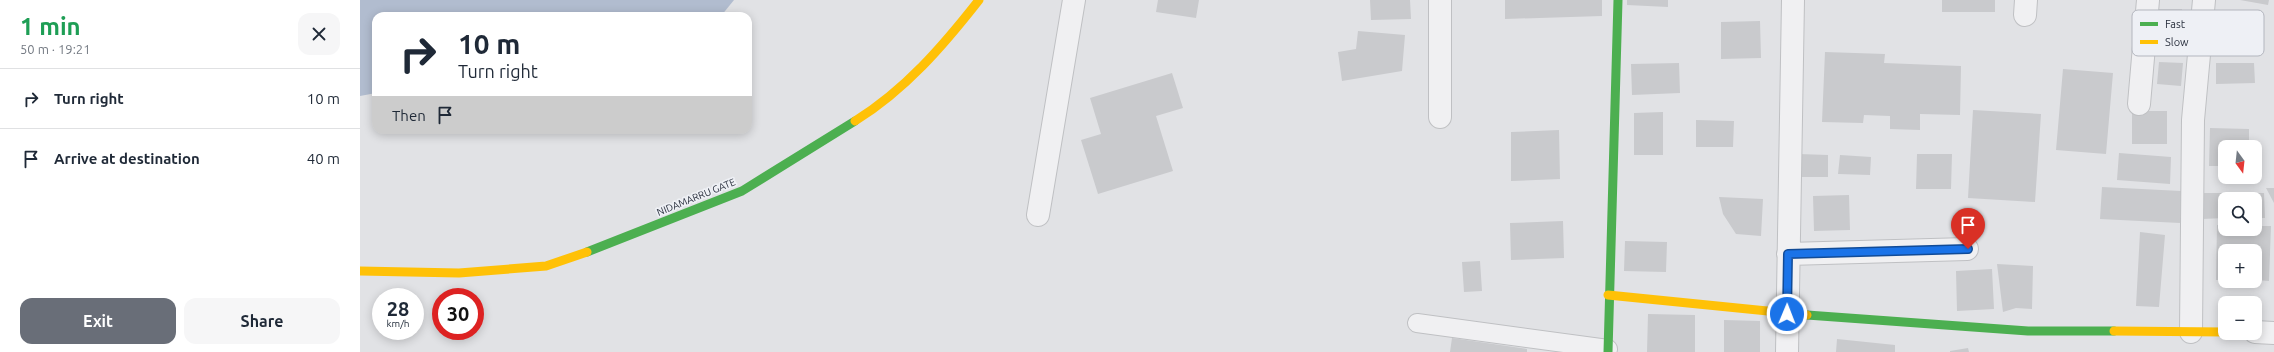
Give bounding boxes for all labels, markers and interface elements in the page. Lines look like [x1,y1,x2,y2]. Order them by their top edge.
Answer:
legend [2132,10,2264,56]
text: 1 min [20,13,81,40]
button: close [298,13,340,55]
text: Fast [2165,18,2186,30]
icon: right [392,28,444,80]
text: 10 m [458,28,520,59]
text: Slow [2165,36,2189,48]
text: 50 m · 19:21 [20,42,91,56]
text: Turn right [458,61,538,81]
icon: right [20,88,42,110]
text: Turn right [54,90,124,107]
text: 10 m [307,90,340,107]
icon: arrive [434,104,456,126]
text: Then [392,107,426,124]
north arrow [2218,140,2262,184]
map controls [2218,140,2262,340]
icon: arrive [20,148,42,170]
text: Arrive at destination [54,150,200,167]
text: 40 m [307,150,340,167]
street label: NIDAMARRU GATE [655,176,737,218]
button: search [2218,192,2262,236]
pin [1951,208,1985,249]
icon: arrive [1957,214,1979,236]
button: + [2218,244,2262,288]
speed limit sign: 30 [432,288,484,340]
position arrow [1766,293,1808,335]
button: − [2218,296,2262,340]
text: 28 [387,297,409,320]
button: Exit [20,298,176,344]
button: Share [184,298,340,344]
text: km/h [386,318,410,329]

